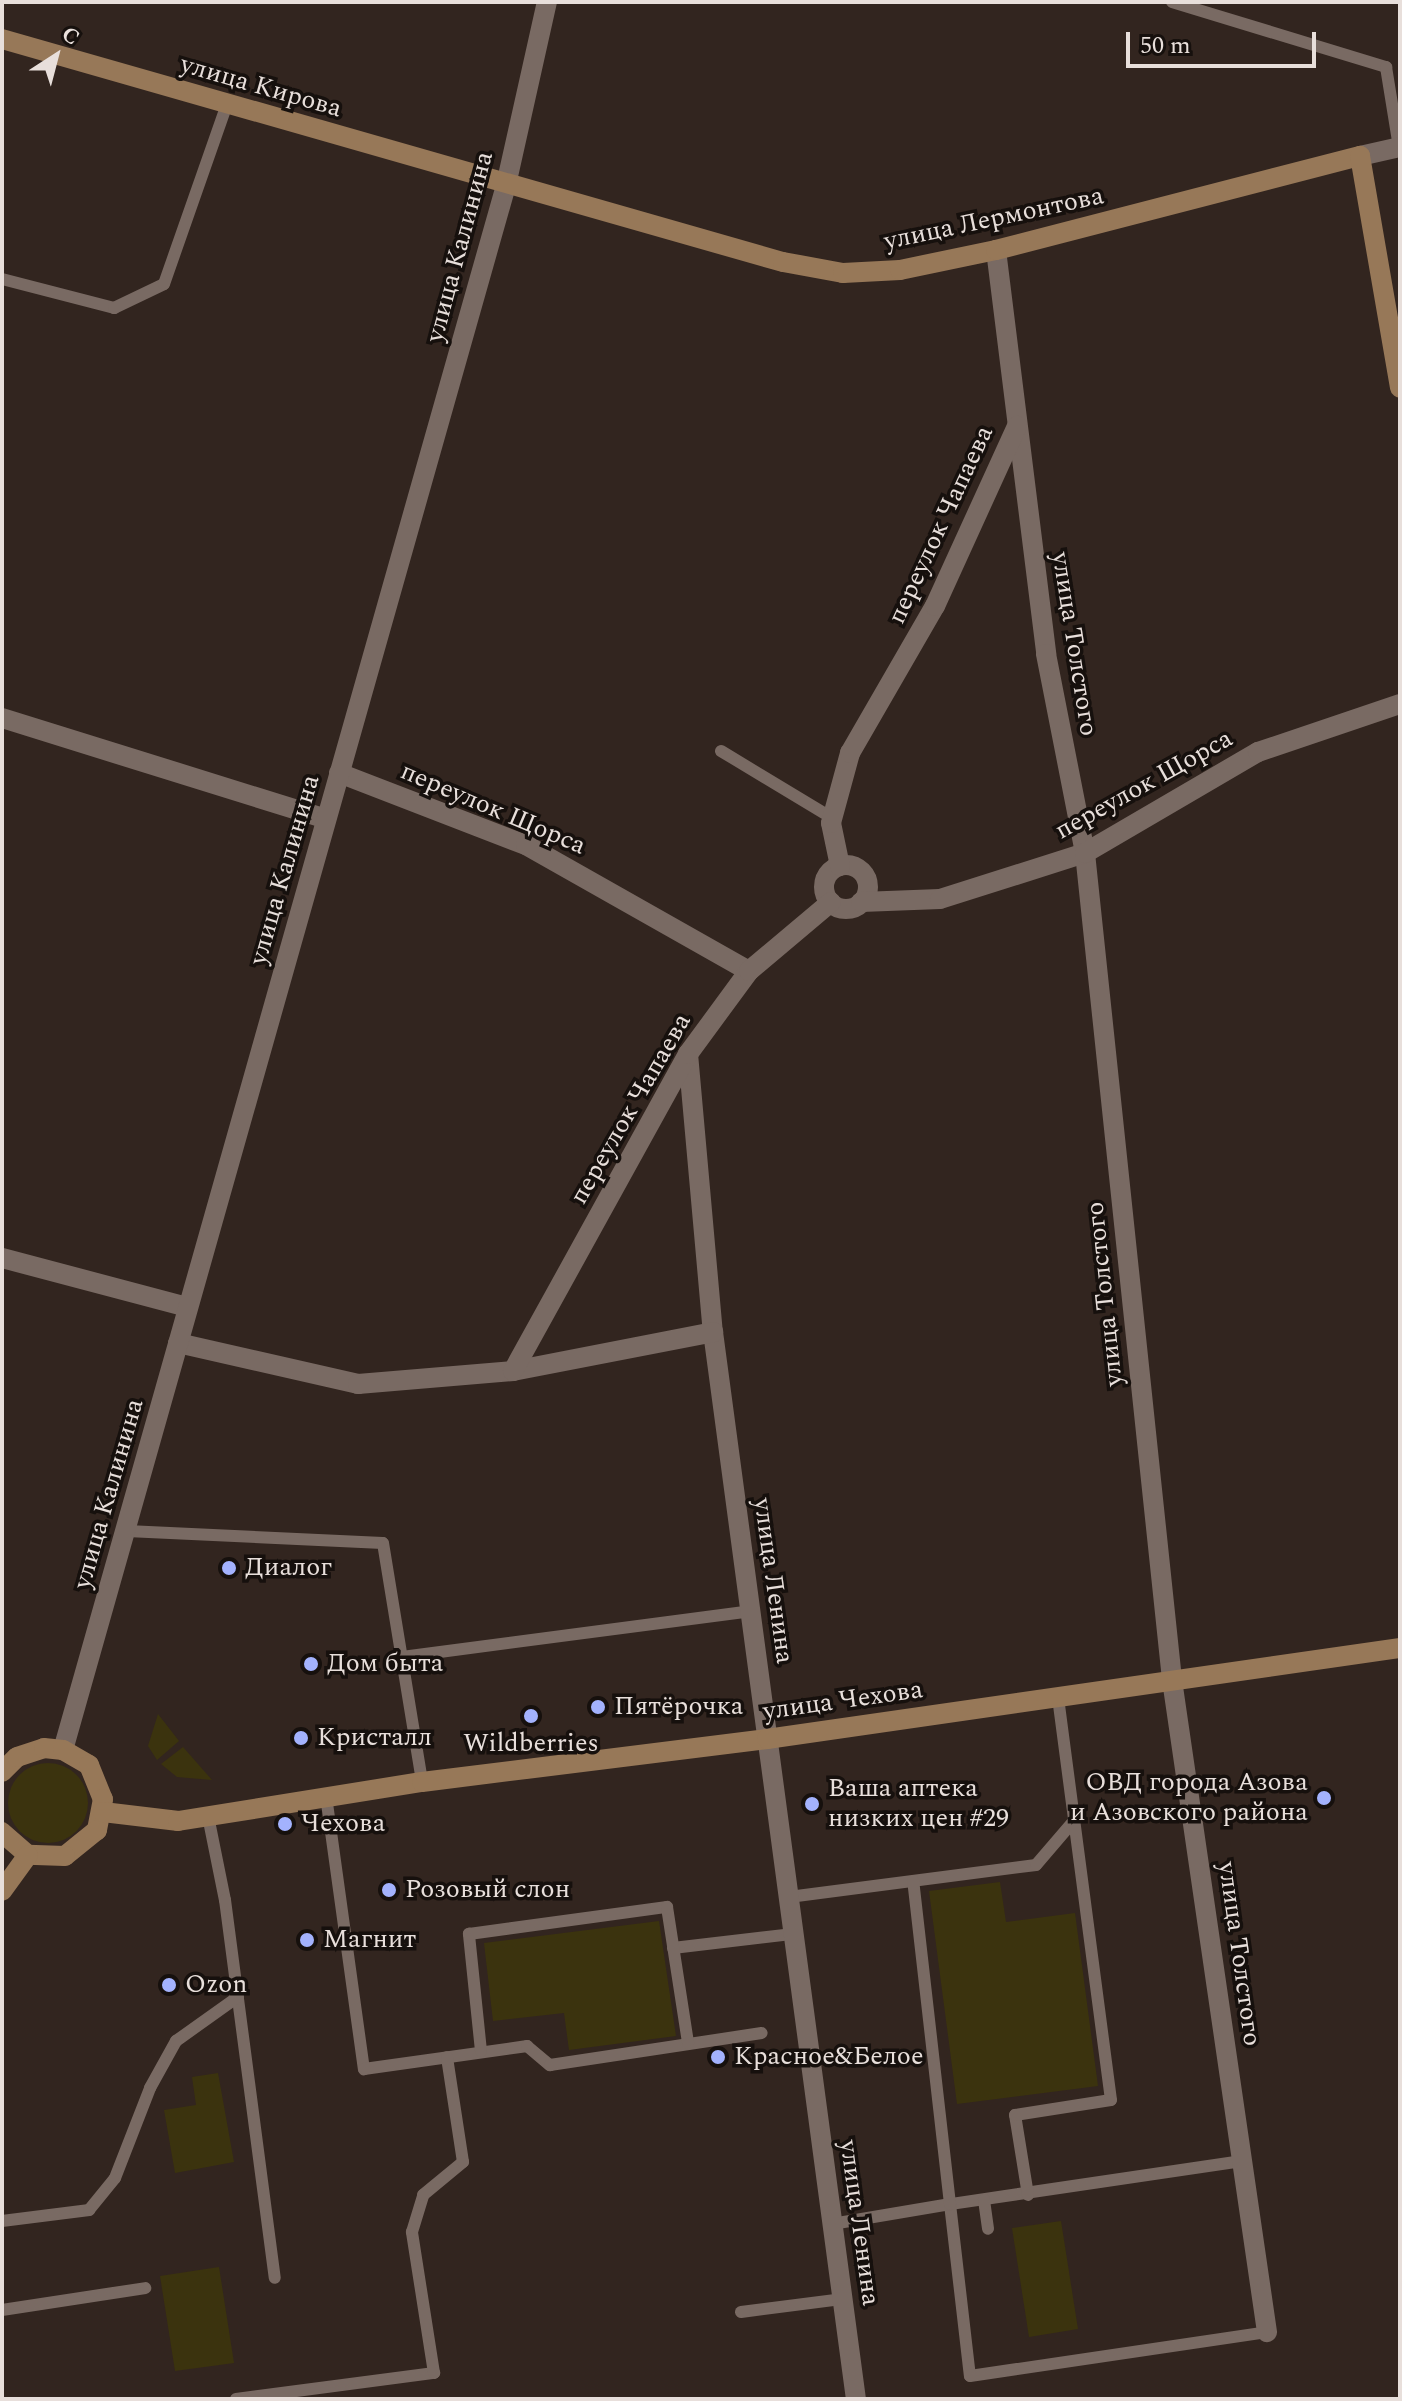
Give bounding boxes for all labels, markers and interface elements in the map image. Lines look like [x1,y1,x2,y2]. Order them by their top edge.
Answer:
north arrow [16,16,96,96]
scale bar [1130,16,1320,66]
text: С [54,18,86,54]
text: 50 m [1140,28,1191,64]
street label: улица Кирова [177,49,345,125]
street label: улица Калинина [420,148,500,346]
street label: улица Лермонтова [881,180,1107,258]
street label: переулок Чапаева [881,421,1001,629]
street label: улица Толстого [1044,550,1104,738]
street label: переулок Щорса [1050,723,1238,847]
street label: переулок Щорса [396,756,590,862]
street label: улица Калинина [243,771,327,969]
street label: переулок Чапаева [564,1008,698,1210]
street label: улица Толстого [1080,1200,1130,1388]
street label: улица Калинина [67,1395,151,1593]
street label: улица Ленина [746,1496,800,1666]
place label: Диалог [245,1552,332,1584]
marker: Диалог [220,1559,238,1577]
place label: Дом быта [327,1648,443,1680]
marker: Дом быта [302,1655,320,1673]
street label: улица Чехова [761,1674,925,1728]
place label: Пятёрочка [614,1691,743,1723]
marker: Пятёрочка [589,1698,607,1716]
marker: Wildberries [522,1707,540,1725]
place label: Кристалл [317,1722,432,1754]
place label: Wildberries [463,1728,599,1760]
marker: Кристалл [292,1729,310,1747]
place label: ОВД города Азова и Азовского района [1070,1767,1308,1828]
place label: Ваша аптека низких цен #29 [828,1773,1009,1834]
marker: ОВД города Азова и Азовского района [1315,1789,1333,1807]
marker: Ваша аптека низких цен #29 [803,1795,821,1813]
place label: Чехова [301,1808,385,1840]
marker: Чехова [276,1815,294,1833]
street label: улица Толстого [1211,1860,1267,2048]
place label: Розовый слон [405,1874,570,1906]
marker: Розовый слон [380,1881,398,1899]
place label: Магнит [323,1924,416,1956]
marker: Магнит [298,1931,316,1949]
place label: Ozon [185,1969,247,2001]
marker: Ozon [160,1976,178,1994]
place label: Красное&Белое [734,2041,924,2073]
marker: Красное&Белое [709,2048,727,2066]
street label: улица Ленина [832,2138,886,2308]

